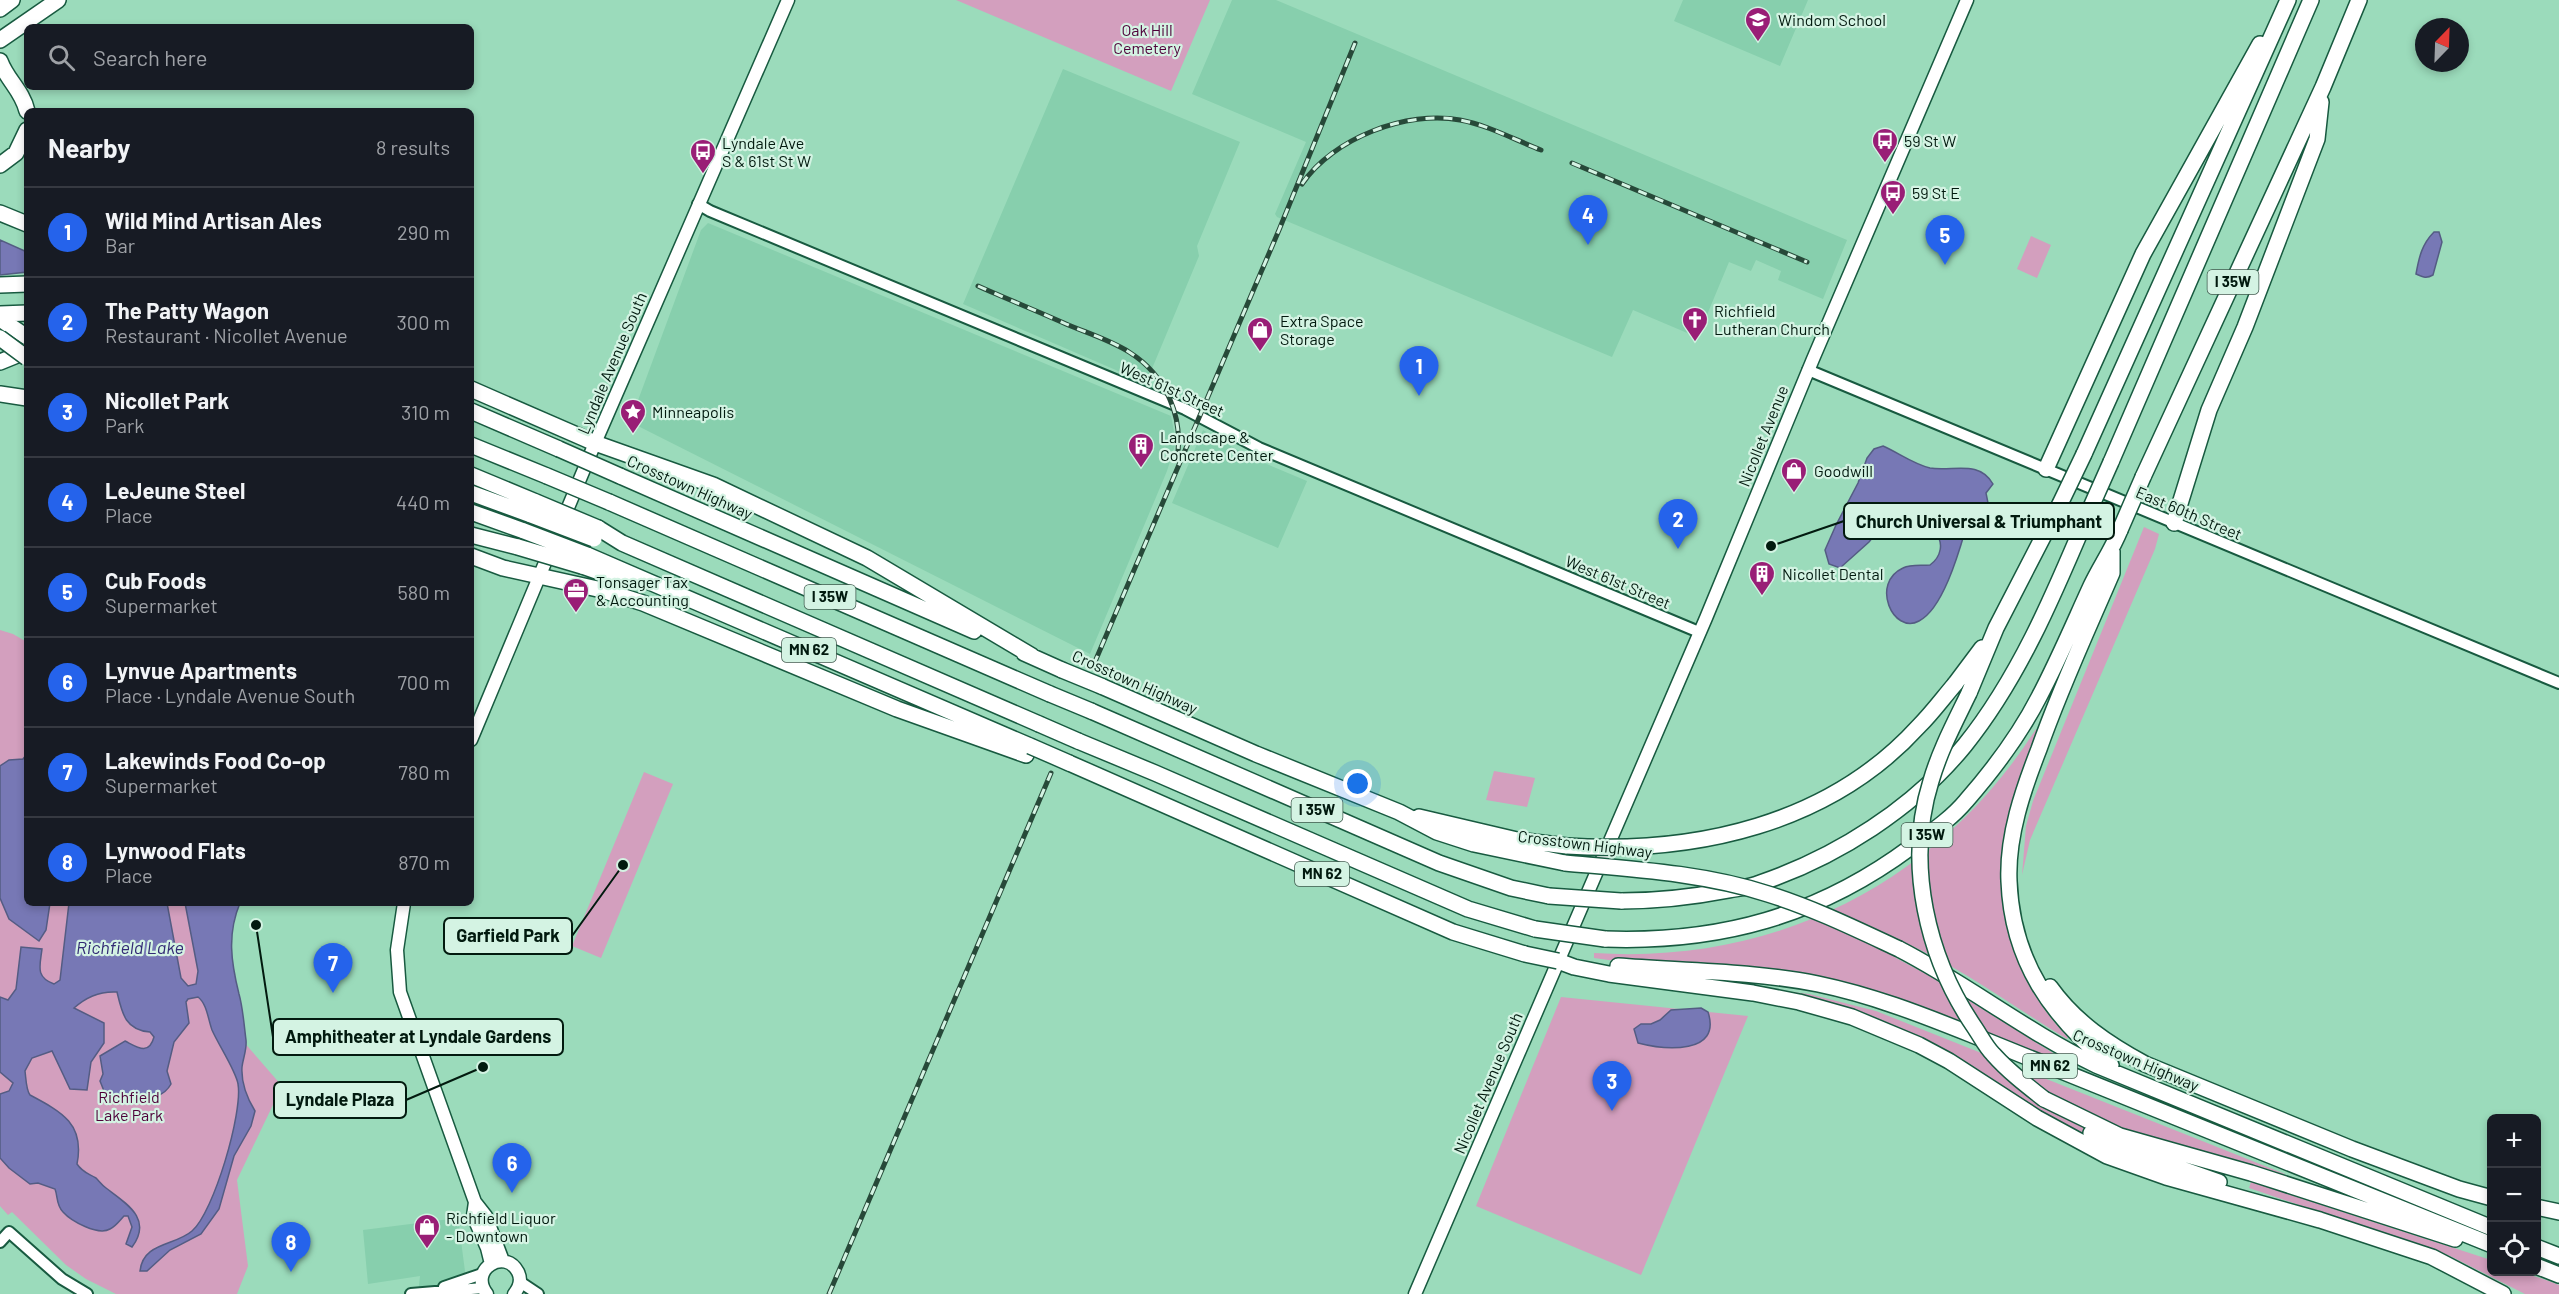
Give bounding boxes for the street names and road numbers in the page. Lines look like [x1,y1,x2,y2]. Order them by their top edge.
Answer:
road number: I 35W [2208,270,2258,294]
street label: Lyndale Avenue South [573,289,650,437]
street label: West 61st Street [1117,357,1227,420]
street label: Nicollet Avenue [1734,382,1791,489]
street label: Crosstown Highway [625,450,756,523]
street label: East 60th Street [2133,482,2245,543]
street label: West 61st Street [1563,551,1674,612]
road number: I 35W [804,585,856,609]
road number: MN 62 [782,638,836,662]
street label: Crosstown Highway [1070,645,1201,718]
road number: I 35W [1292,798,1342,822]
road number: I 35W [1902,823,1952,847]
street label: Crosstown Highway [1517,826,1654,861]
road number: MN 62 [1295,862,1349,886]
street label: Nicollet Avenue South [1449,1009,1526,1156]
street label: Crosstown Highway [2070,1024,2203,1095]
road number: MN 62 [2023,1054,2077,1078]

